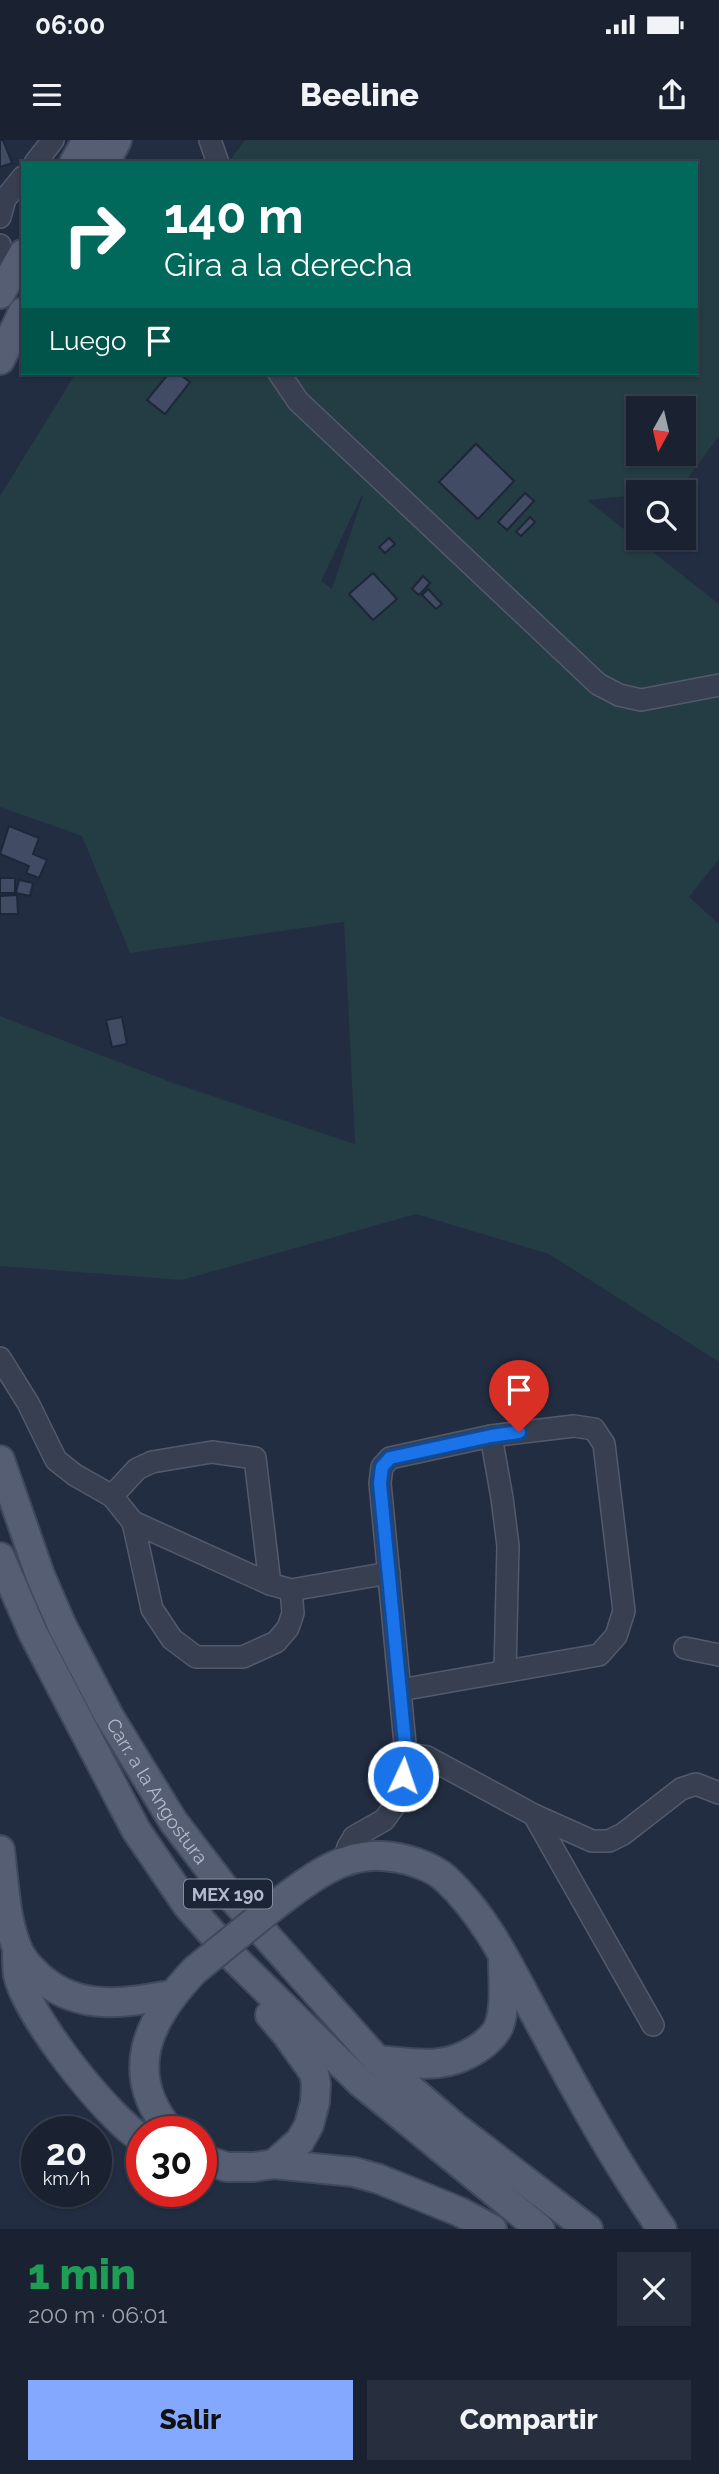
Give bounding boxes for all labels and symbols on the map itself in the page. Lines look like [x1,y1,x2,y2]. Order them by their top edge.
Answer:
north arrow [626,396,696,466]
pin [489,1360,549,1432]
street label: Carr. a la Angostura [102,1714,213,1868]
position arrow [366,1739,440,1813]
road number: MEX 190 [184,1880,272,1909]
speed limit sign: 30 [126,2116,217,2207]

